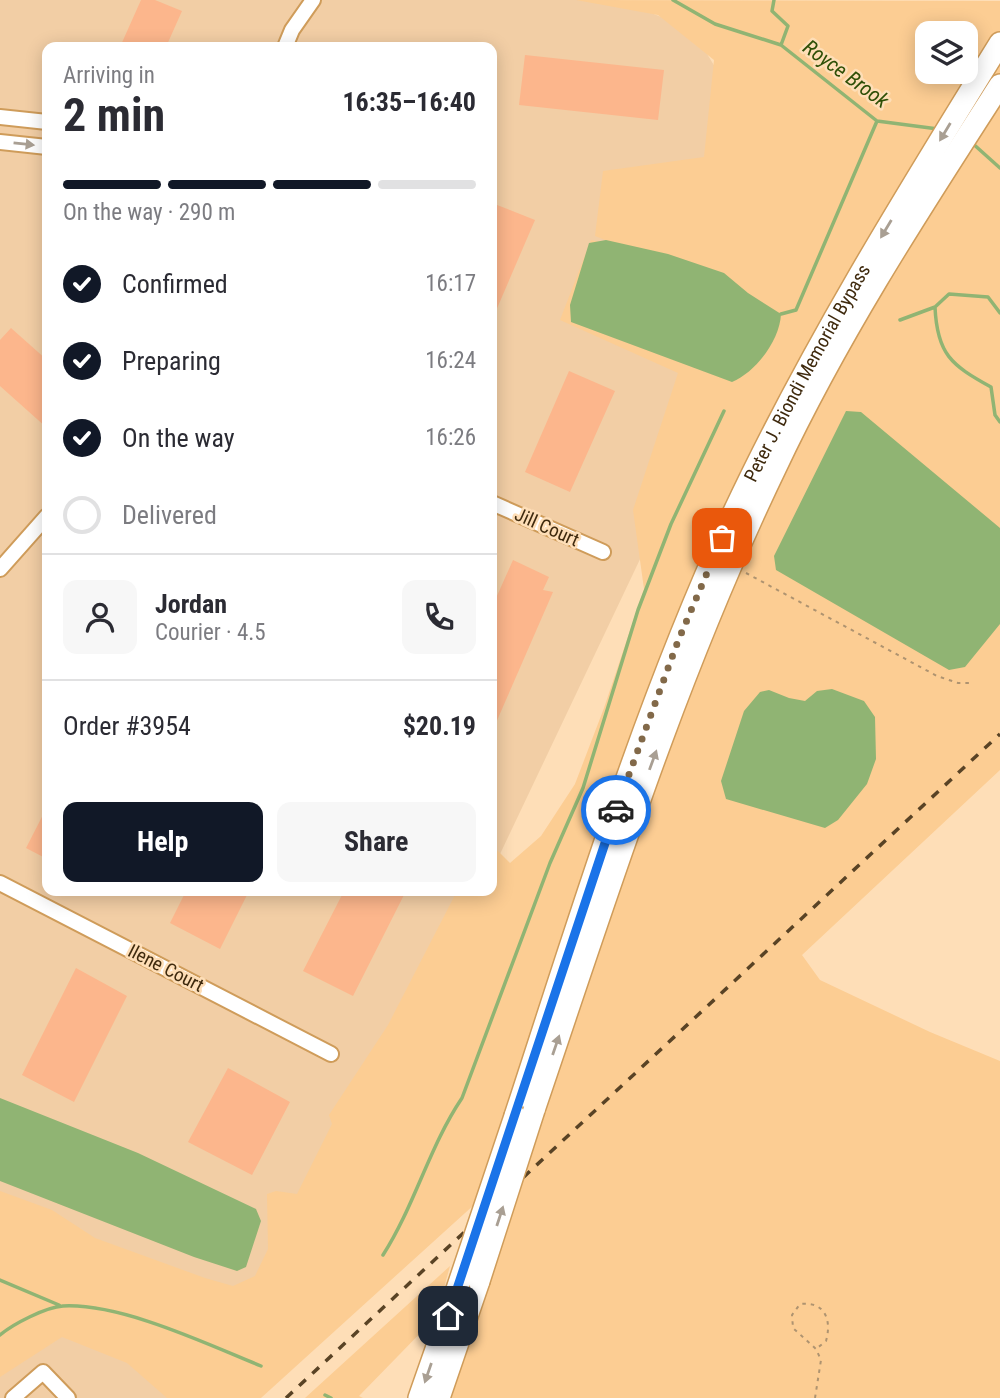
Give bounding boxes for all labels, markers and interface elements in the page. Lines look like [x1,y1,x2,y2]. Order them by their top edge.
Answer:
map controls [915,21,978,84]
button: layers [915,21,978,84]
water label: Royce Brook [799,35,894,113]
text: Arriving in [63,62,155,89]
text: 16:35–16:40 [342,87,476,117]
text: 2 min [63,88,165,142]
one-way arrow [939,123,951,142]
one-way arrow [13,139,35,150]
text: On the way · 290 m [63,199,235,226]
one-way arrow [879,219,892,239]
street label: Peter J. Biondi Memorial Bypass [739,260,875,485]
icon: check [63,265,101,303]
text: Confirmed [122,269,228,299]
text: 16:17 [425,270,476,297]
icon: check [63,342,101,380]
text: Preparing [122,346,221,376]
text: 16:24 [425,347,476,374]
icon: check [63,419,101,457]
text: On the way [122,423,235,453]
text: 16:26 [425,424,476,451]
text: Delivered [122,500,217,530]
street label: Jill Court [511,503,583,551]
pin [692,508,752,568]
icon: bag [703,519,741,557]
button: person [63,580,137,654]
button: phone [402,580,476,654]
text: Jordan [155,589,227,619]
text: Courier · 4.5 [155,619,266,646]
text: Order #3954 [63,711,191,741]
text: $20.19 [403,711,476,741]
one-way arrow [648,749,659,770]
courier [581,775,651,845]
icon: car [597,791,635,829]
button: Help [63,802,263,882]
button: Share [277,802,476,882]
street label: Ilene Court [124,939,208,997]
one-way arrow [551,1034,562,1055]
one-way arrow [495,1205,506,1226]
pin [418,1286,478,1346]
icon: home [429,1297,467,1335]
one-way arrow [422,1362,433,1383]

